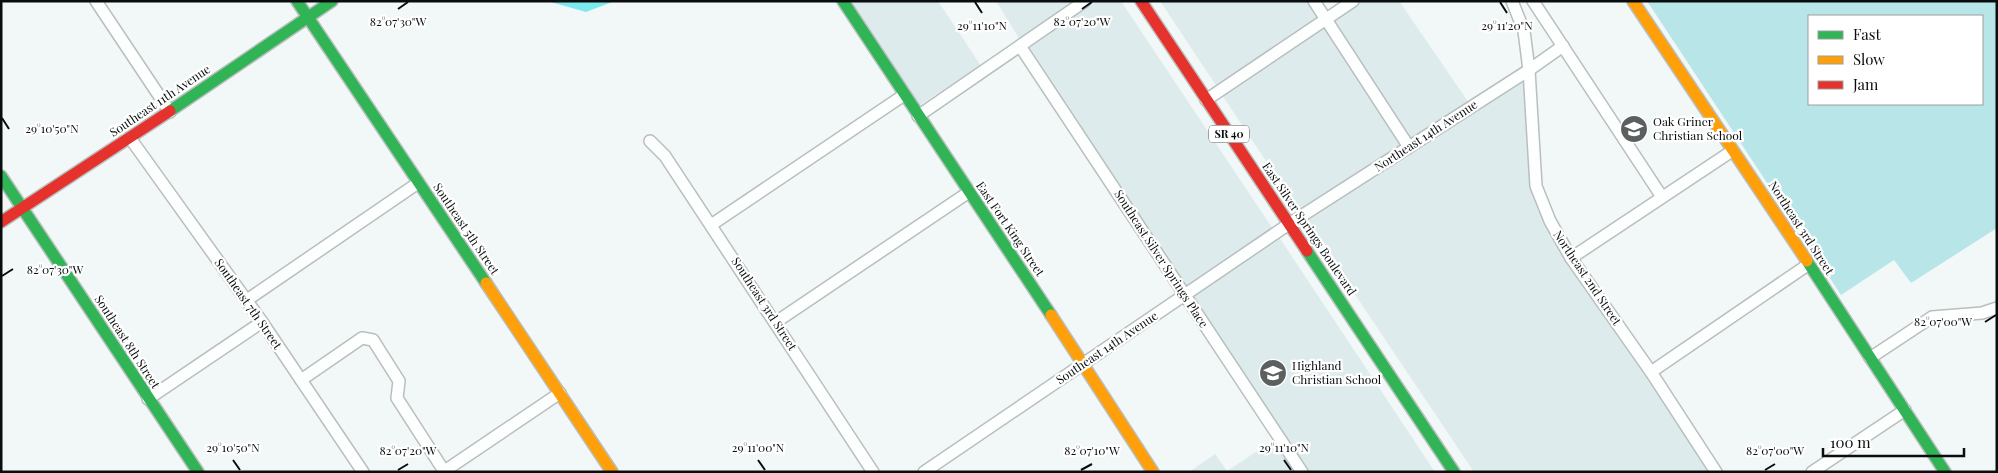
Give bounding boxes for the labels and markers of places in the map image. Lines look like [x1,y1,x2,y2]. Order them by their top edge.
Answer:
place label: Oak Griner Christian School [1653,113,1743,143]
school or university icon: Oak Griner Christian School [1619,114,1649,144]
place label: Highland Christian School [1292,357,1382,387]
school or university icon: Highland Christian School [1258,358,1288,388]

